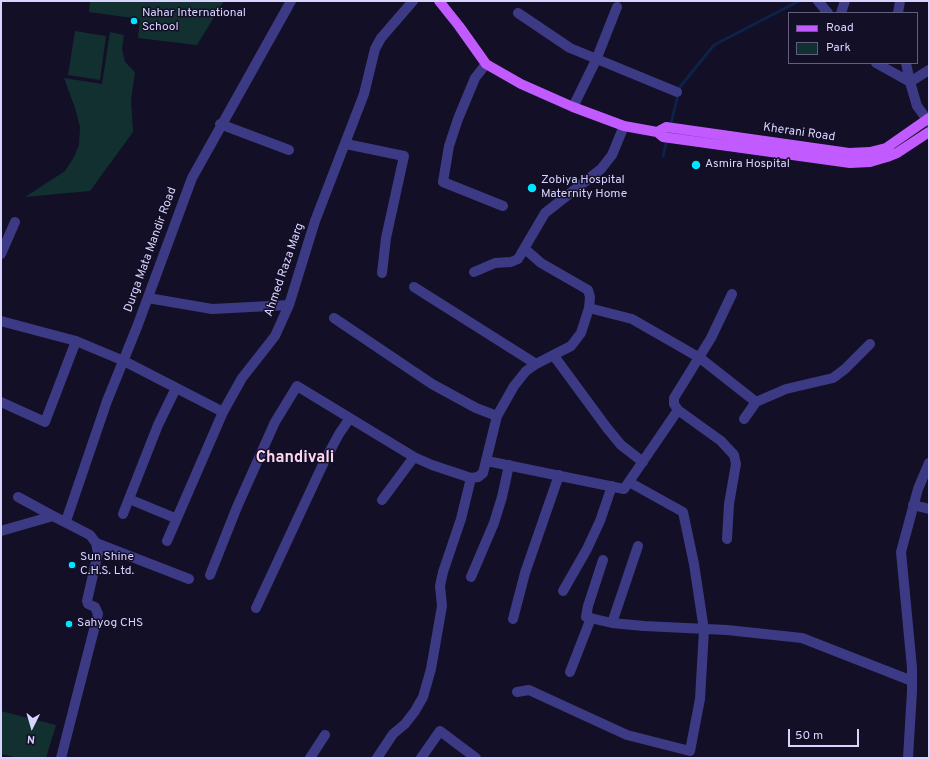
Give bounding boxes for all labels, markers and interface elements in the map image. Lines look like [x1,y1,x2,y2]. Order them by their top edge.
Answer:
place label: Nahar International School [142,7,246,35]
legend [788,12,918,64]
marker: Nahar International School [129,16,139,26]
text: Road [826,20,854,36]
text: Park [826,40,851,56]
street label: Kherani Road [762,121,836,145]
place label: Asmira Hospital [705,158,790,172]
marker: Asmira Hospital [690,159,702,171]
place label: Zobiya Hospital Maternity Home [541,174,627,202]
marker: Zobiya Hospital Maternity Home [526,182,538,194]
street label: Durga Mata Mandir Road [122,185,180,315]
street label: Ahmed Raza Marg [262,221,308,319]
district label: Chandivali [256,449,334,469]
place label: Sun Shine C.H.S. Ltd. [80,551,134,579]
marker: Sun Shine C.H.S. Ltd. [67,560,77,570]
place label: Sahyog CHS [77,617,143,631]
marker: Sahyog CHS [64,619,74,629]
north arrow [12,707,52,747]
scale bar [790,721,861,747]
text: 50 m [795,728,823,744]
text: N [26,732,36,746]

